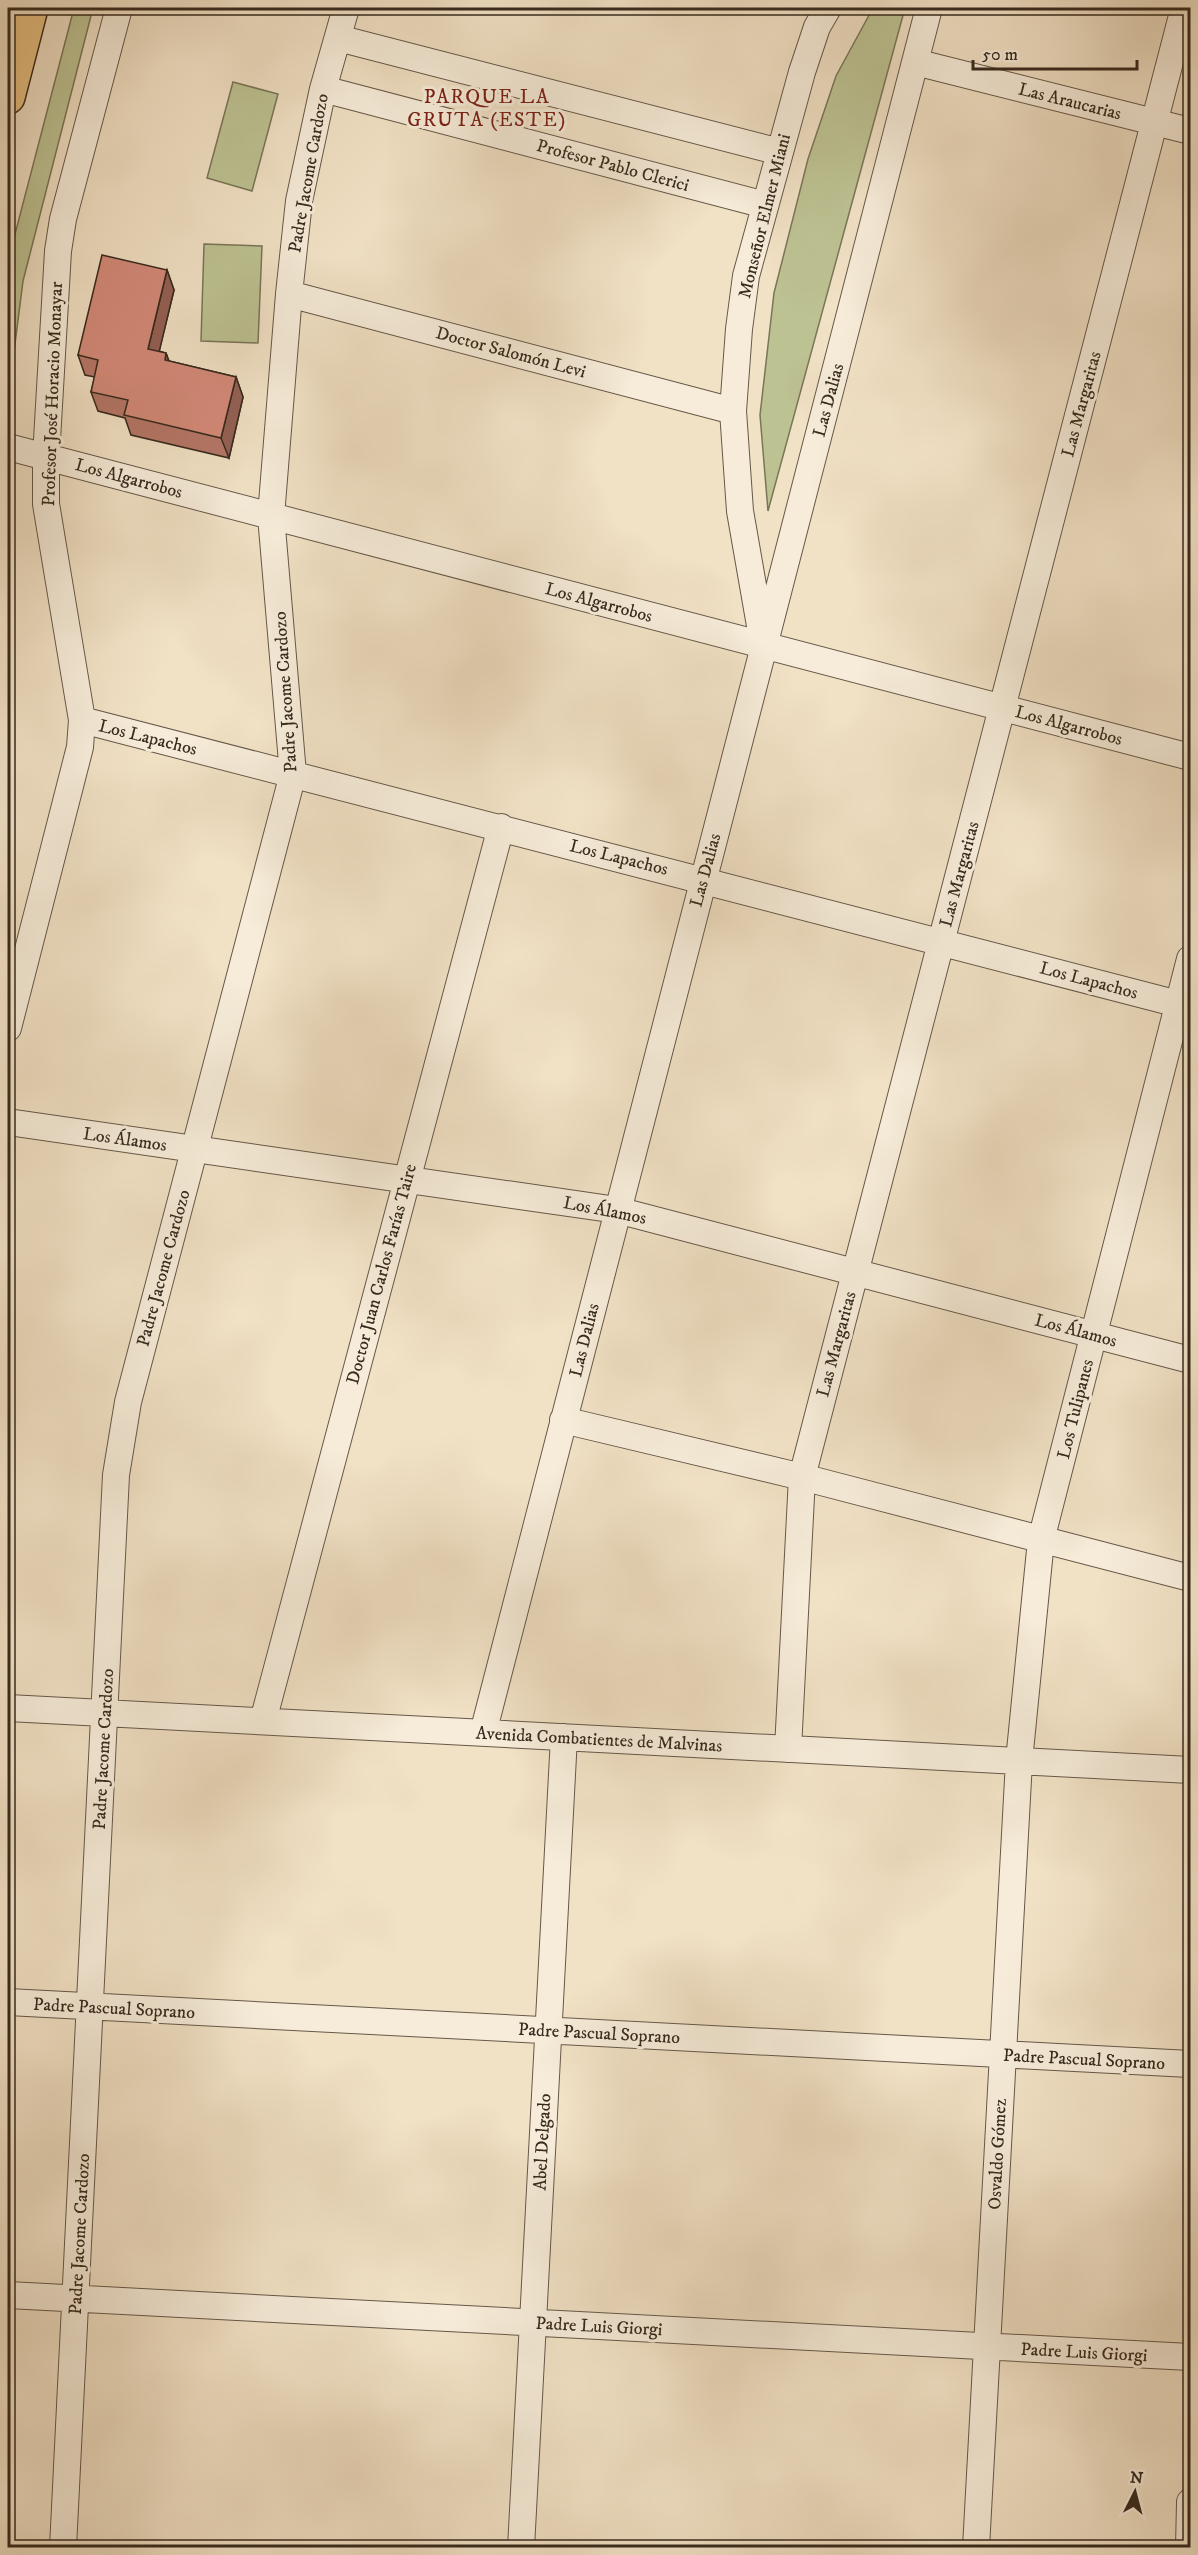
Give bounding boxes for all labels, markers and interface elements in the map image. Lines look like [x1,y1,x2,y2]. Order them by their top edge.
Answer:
scale bar [973,33,1136,71]
text: 50 m [982,44,1018,66]
street label: Las Araucarias [1016,79,1124,125]
district label: PARQUE LA GRUTA (ESTE) [407,85,567,133]
street label: Padre Jacome Cardozo [284,92,334,255]
street label: Monseñor Elmer Miani [734,132,796,301]
street label: Profesor Pablo Clerici [534,135,691,197]
street label: Profesor José Horacio Monayar [38,281,68,507]
street label: Doctor Salomón Levi [433,322,588,384]
street label: Las Margaritas [1057,349,1107,459]
street label: Las Dalias [809,361,849,439]
street label: Los Algarrobos [73,454,185,504]
street label: Los Algarrobos [543,578,655,628]
street label: Padre Jacome Cardozo [269,610,303,773]
street label: Los Algarrobos [1013,701,1125,751]
street label: Los Lapachos [96,715,199,761]
street label: Las Margaritas [935,819,985,929]
street label: Las Dalias [686,831,726,909]
street label: Los Lapachos [567,835,670,881]
street label: Los Lapachos [1037,957,1140,1005]
street label: Los Álamos [82,1122,168,1157]
street label: Doctor Juan Carlos Farías Taire [342,1162,422,1387]
street label: Padre Jacome Cardozo [132,1187,196,1349]
street label: Los Álamos [561,1191,648,1230]
street label: Las Margaritas [812,1289,862,1399]
street label: Las Dalias [565,1301,605,1379]
street label: Los Álamos [1032,1308,1120,1353]
street label: Los Tulipanes [1053,1357,1099,1461]
street label: Padre Jacome Cardozo [89,1668,119,1830]
street label: Avenida Combatientes de Malvinas [475,1723,723,1757]
street label: Padre Pascual Soprano [32,1994,196,2024]
street label: Padre Pascual Soprano [517,2019,681,2049]
street label: Padre Pascual Soprano [1002,2045,1166,2075]
street label: Abel Delgado [529,2093,557,2191]
street label: Osvaldo Gómez [984,2098,1012,2210]
street label: Padre Jacome Cardozo [65,2153,95,2315]
street label: Padre Luis Giorgi [535,2313,663,2341]
street label: Padre Luis Giorgi [1020,2339,1148,2367]
north arrow [1105,2462,1165,2522]
text: N [1129,2467,1144,2489]

